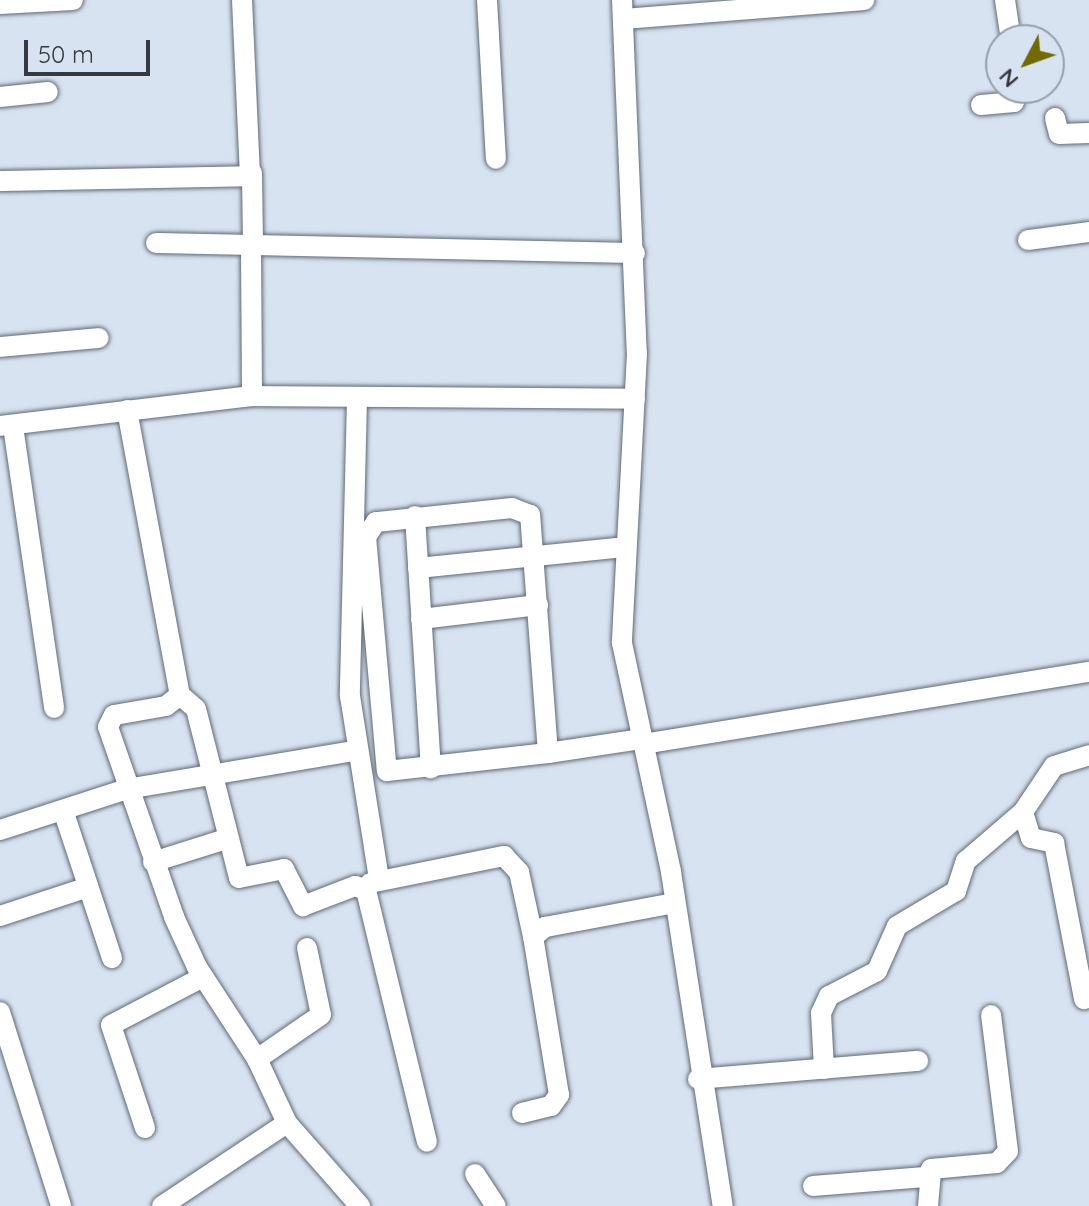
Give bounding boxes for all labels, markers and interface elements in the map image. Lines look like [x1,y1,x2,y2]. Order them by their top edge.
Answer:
scale bar [28,24,154,74]
north arrow [985,24,1065,104]
text: 50 m [38,39,94,69]
text: N [993,63,1024,94]

